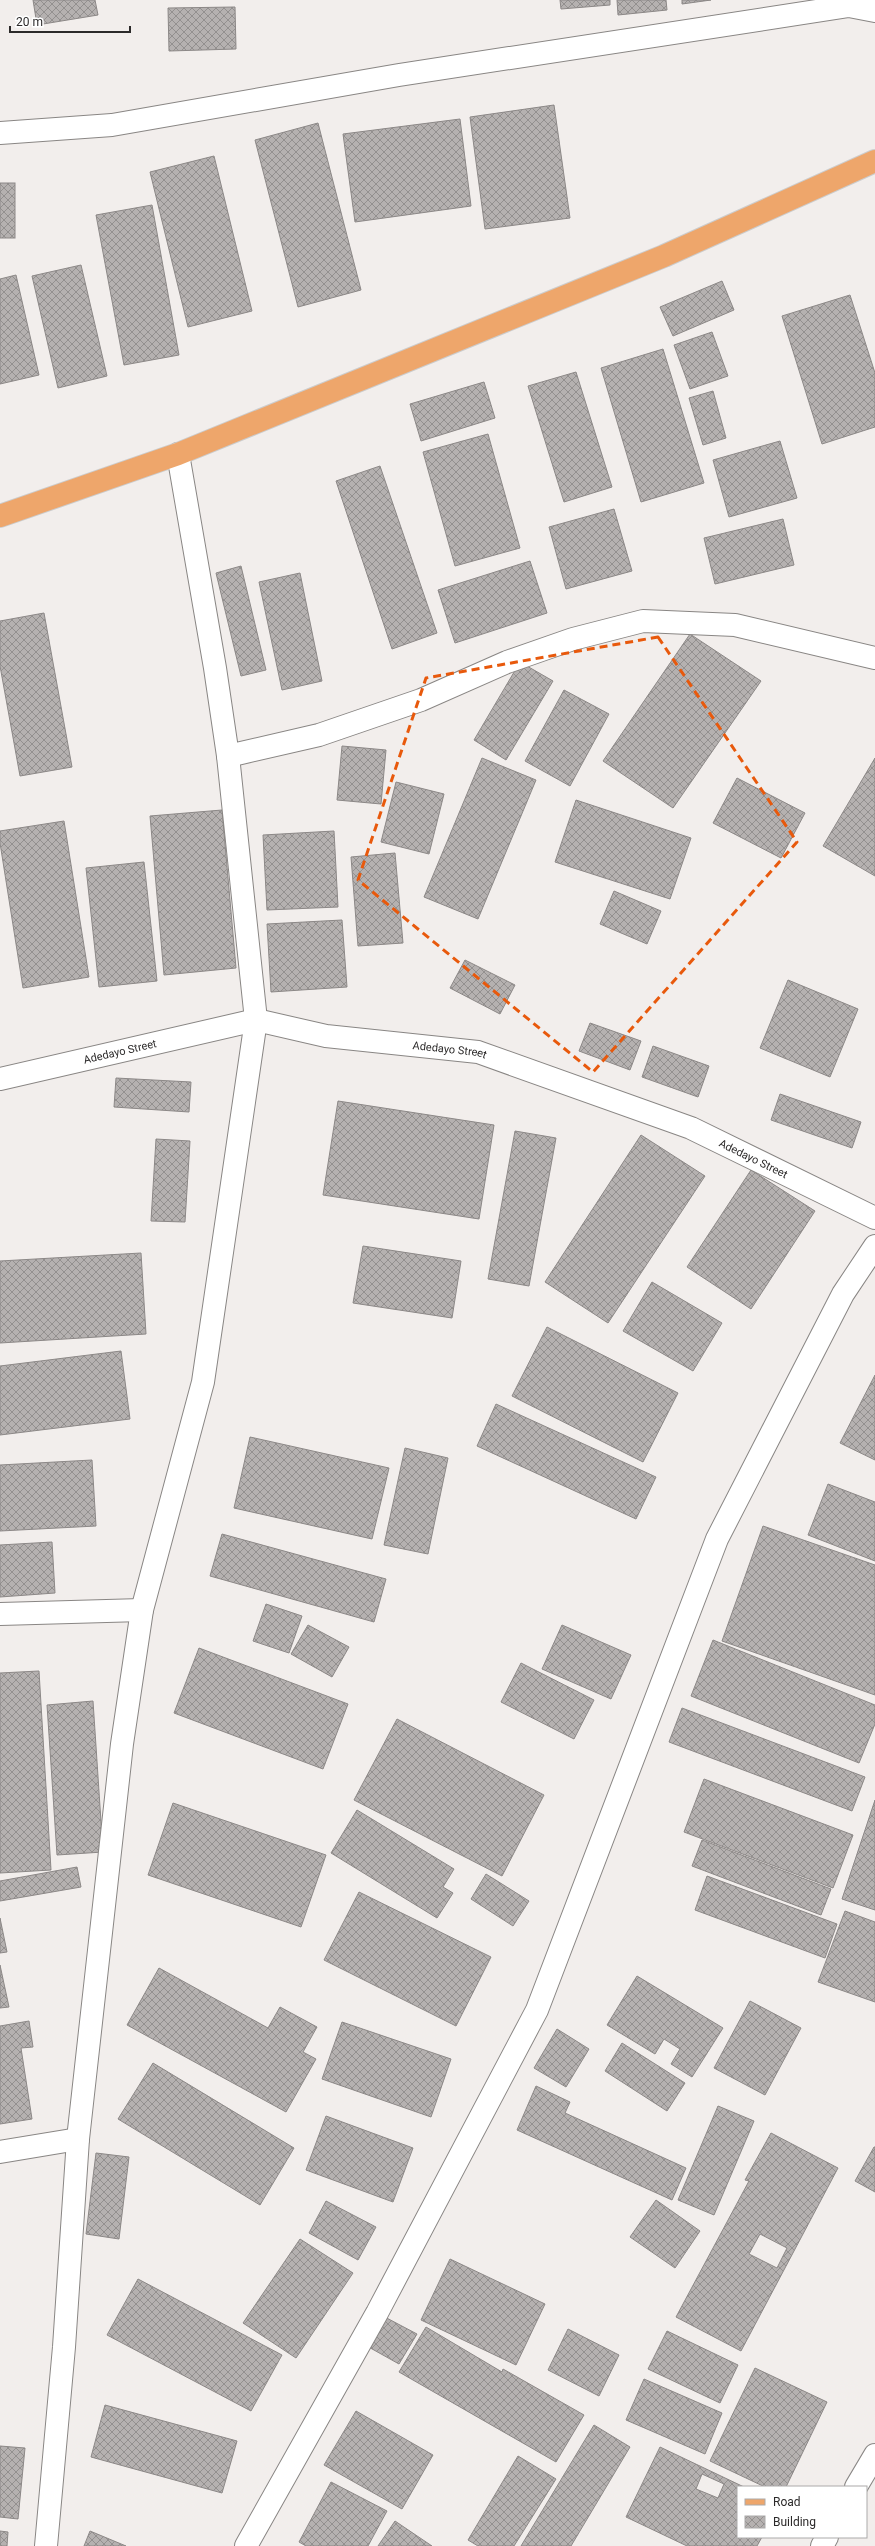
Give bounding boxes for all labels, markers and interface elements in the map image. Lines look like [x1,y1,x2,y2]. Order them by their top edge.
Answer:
scale bar [10,8,130,34]
text: 20 m [16,15,43,29]
street label: Adedayo Street [82,1037,158,1067]
street label: Adedayo Street [412,1039,489,1062]
street label: Adedayo Street [717,1137,790,1181]
legend [737,2486,867,2538]
text: Road [773,2495,801,2509]
text: Building [773,2515,816,2529]

